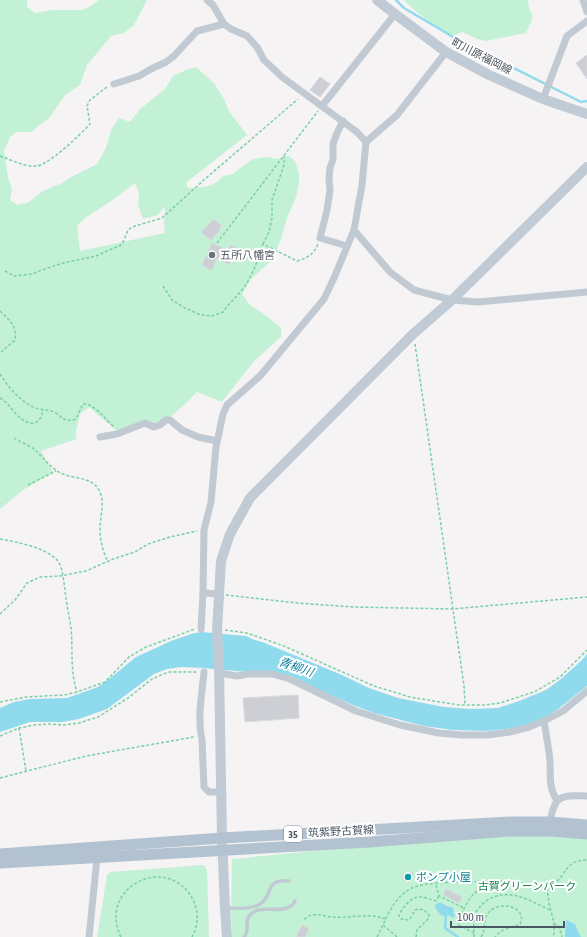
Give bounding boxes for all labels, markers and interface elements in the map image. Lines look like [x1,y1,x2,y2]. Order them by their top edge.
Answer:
street label: 町川原福岡線 [450,36,514,76]
place label: 五所八幡宮 [220,249,275,261]
marker: 五所八幡宮 [207,250,217,260]
water label: 青柳川 [277,655,317,680]
street label: 筑紫野古賀線 [308,823,374,839]
road number: 35 [284,826,302,842]
place label: ポンプ小屋 [416,871,471,883]
marker: ポンプ小屋 [403,872,413,882]
park label: 古賀グリーンパーク [478,880,576,892]
scale bar [451,903,564,929]
text: 100 m [457,910,484,924]

